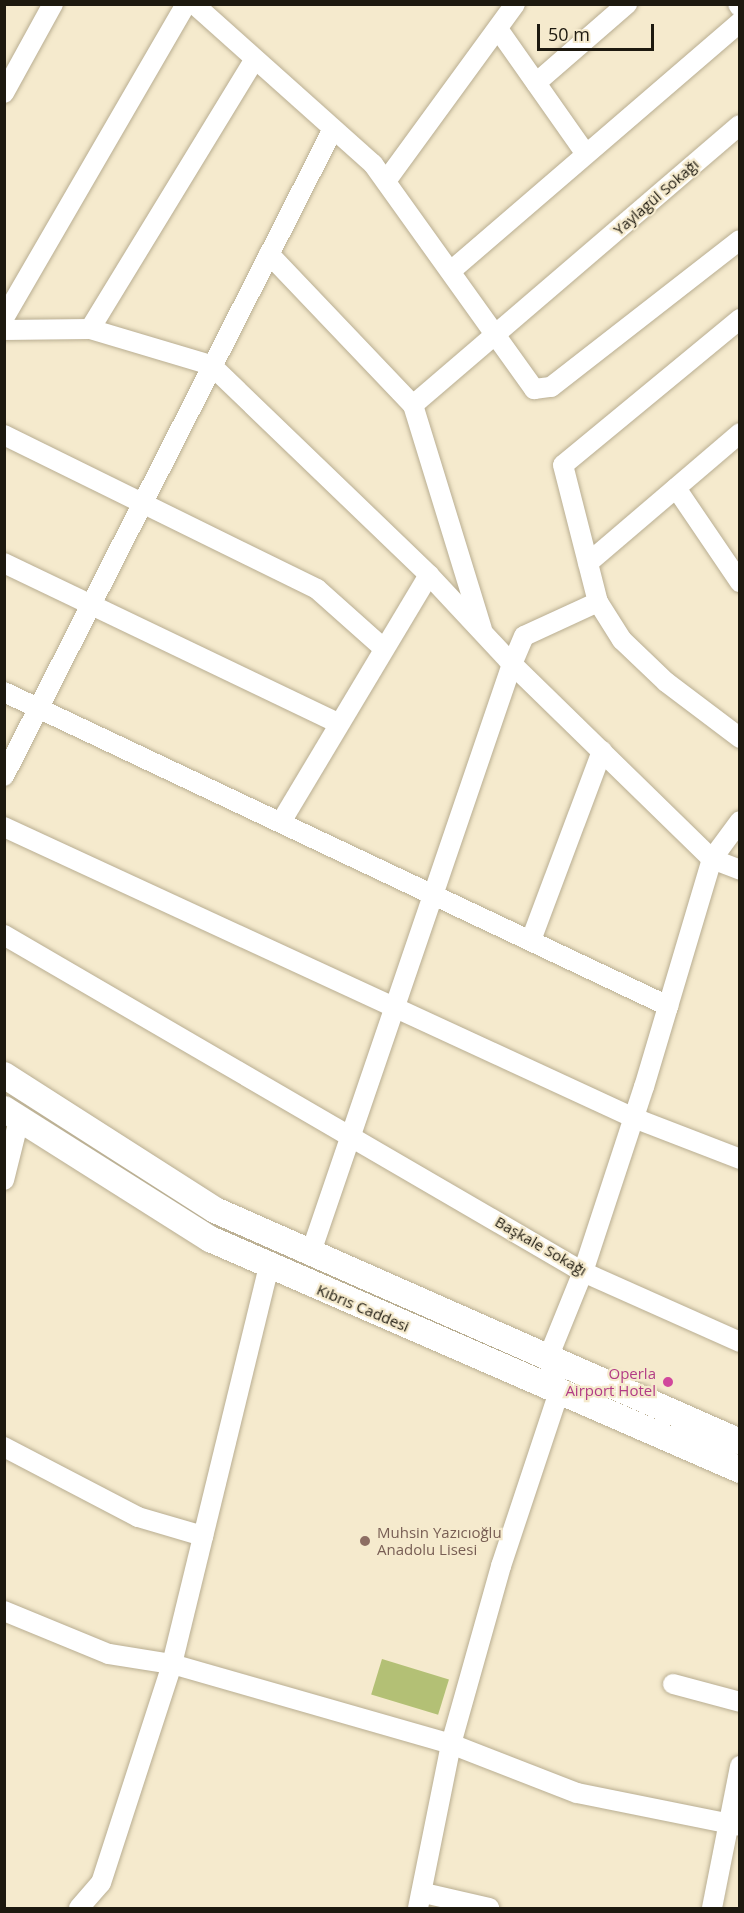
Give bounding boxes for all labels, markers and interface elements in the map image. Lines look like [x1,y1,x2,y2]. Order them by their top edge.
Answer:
scale bar [540,12,657,50]
text: 50 m [548,22,590,46]
street label: Yaylagül Sokağı [610,155,702,239]
street label: Başkale Sokağı [492,1212,590,1280]
street label: Kıbrıs Caddesi [314,1280,412,1336]
place label: Operla Airport Hotel [565,1364,656,1399]
marker: Operla Airport Hotel [661,1375,675,1389]
place label: Muhsin Yazıcıoğlu Anadolu Lisesi [377,1523,502,1558]
marker: Muhsin Yazıcıoğlu Anadolu Lisesi [358,1534,372,1548]

